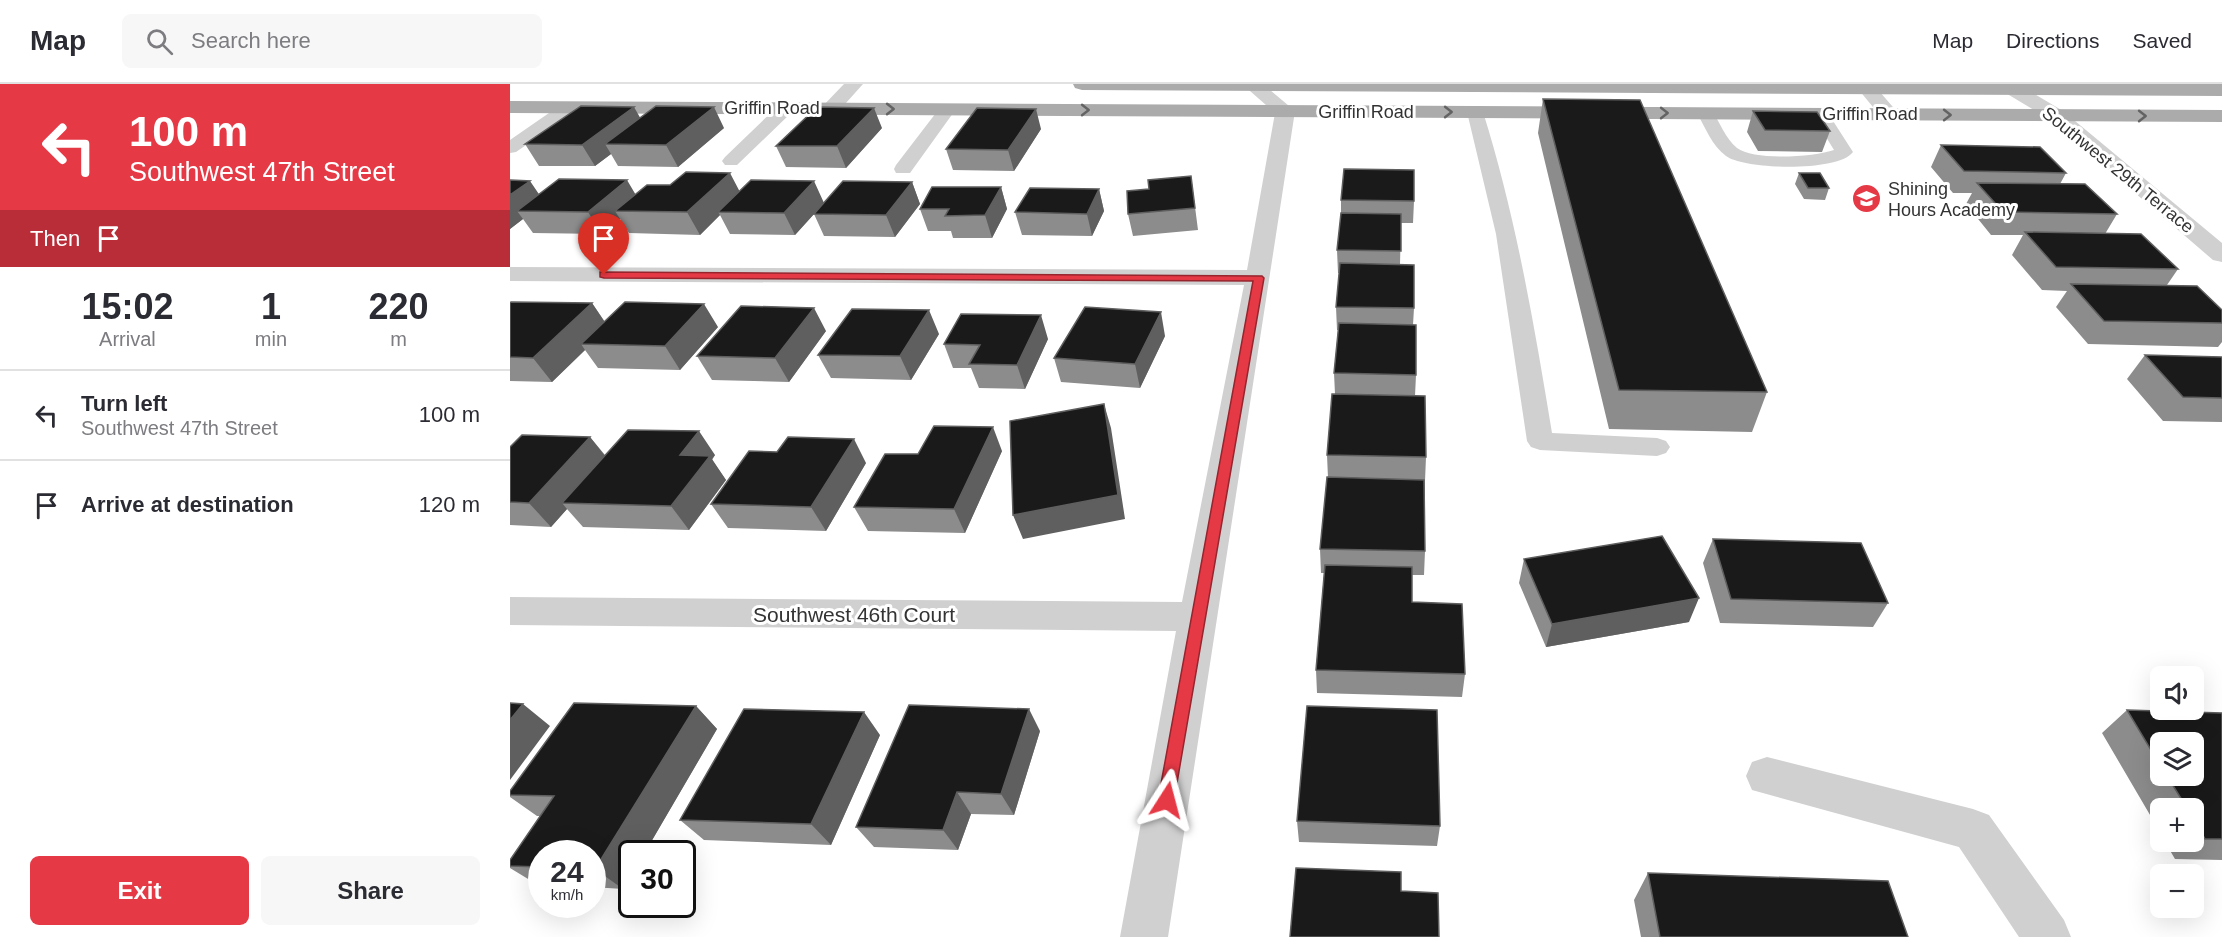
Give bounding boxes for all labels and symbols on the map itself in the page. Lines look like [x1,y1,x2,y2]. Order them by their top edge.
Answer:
street label: Griffin Road [724,98,820,118]
street label: Griffin Road [1318,102,1414,122]
one-way arrow [885,103,894,115]
street label: Southwest 29th Terrace [2038,103,2198,237]
one-way arrow [1080,104,1089,116]
street label: Griffin Road [1822,104,1918,124]
one-way arrow [1444,106,1453,118]
one-way arrow [1660,107,1669,119]
one-way arrow [1943,109,1952,121]
one-way arrow [2138,110,2147,122]
place label: Shining Hours Academy [1888,179,2015,220]
school or university icon: Shining Hours Academy [1851,183,1883,215]
pin [578,213,629,275]
street label: Southwest 46th Court [753,603,955,626]
position arrow [1135,768,1199,832]
speed limit sign: 30 [618,840,696,918]

